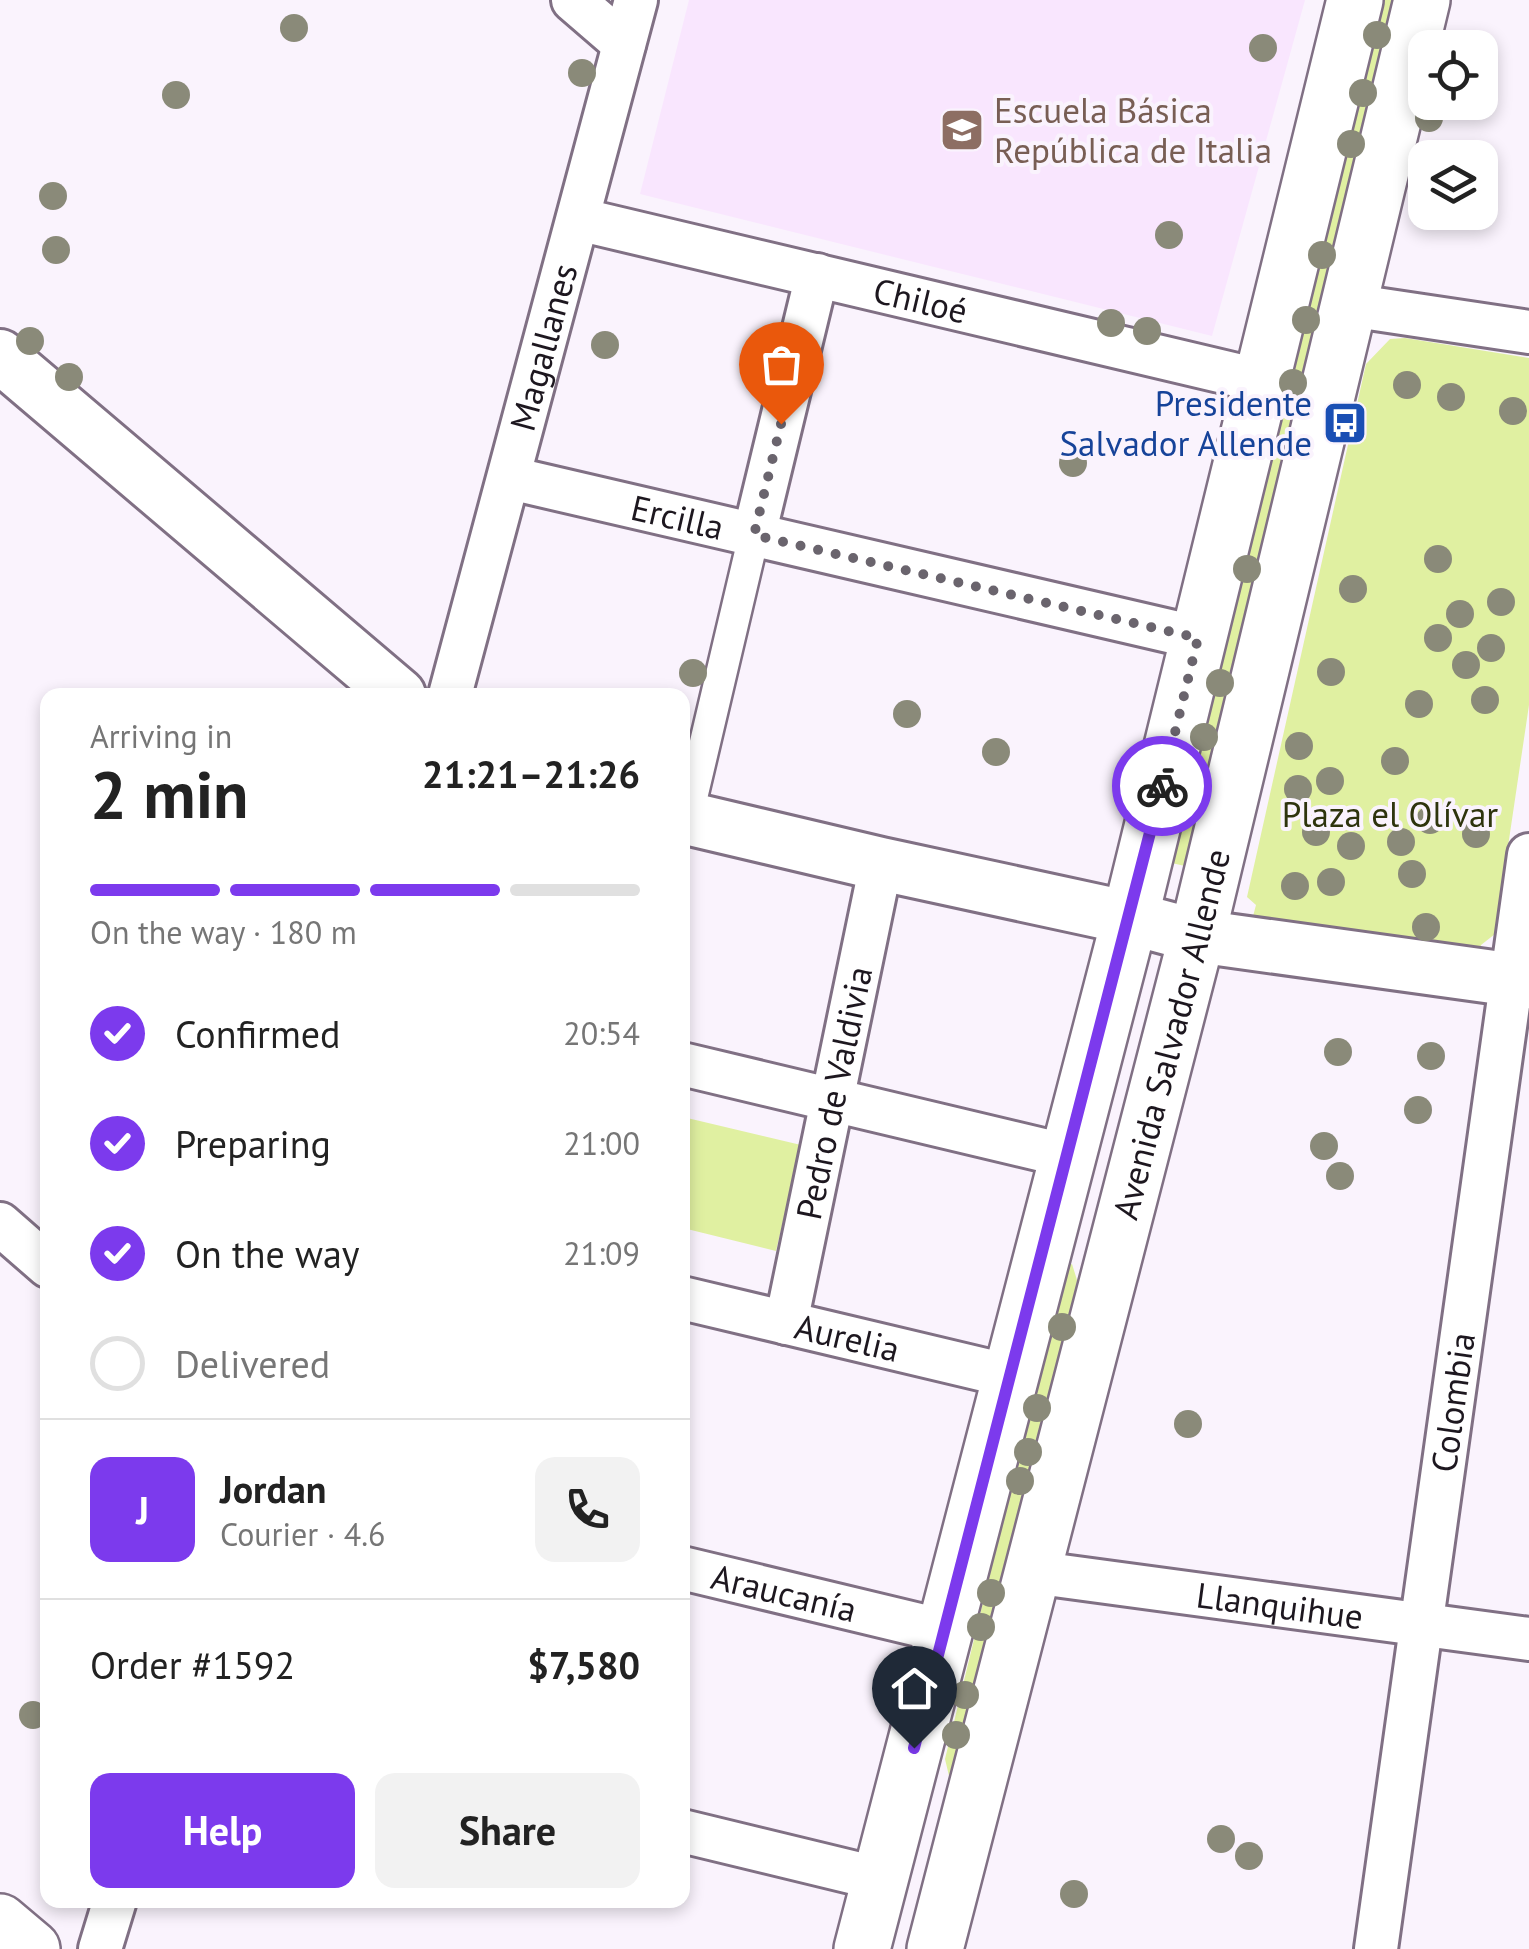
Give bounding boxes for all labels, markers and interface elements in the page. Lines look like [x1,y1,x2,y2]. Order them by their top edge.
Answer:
map controls [1408,30,1498,230]
button: locate [1408,30,1498,120]
place label: Escuela Básica República de Italia [994,87,1272,173]
school or university icon: Escuela Básica República de Italia [939,107,985,153]
button: layers [1408,140,1498,230]
street label: Magallanes [499,259,587,436]
street label: Chiloé [869,267,972,333]
pin [739,322,824,425]
icon: bag [754,337,809,392]
place label: Presidente Salvador Allende [1059,380,1312,466]
bus stop icon: Presidente Salvador Allende [1322,400,1368,446]
street label: Ercilla [627,484,728,550]
text: Arriving in [90,715,232,757]
courier [1112,736,1212,836]
text: 21:21–21:26 [422,749,640,798]
text: 2 min [90,752,249,836]
icon: bike [1135,759,1190,814]
park label: Plaza el Olívar [1282,791,1498,837]
street label: Avenida Salvador Allende [1102,844,1240,1224]
text: On the way · 180 m [90,911,357,953]
street label: Pedro de Valdivia [785,962,882,1224]
icon: check [90,1006,145,1061]
text: Confirmed [175,1009,341,1058]
text: 20:54 [563,1012,640,1054]
icon: check [90,1116,145,1171]
text: Preparing [175,1119,331,1168]
text: 21:00 [563,1122,640,1164]
icon: check [90,1226,145,1281]
text: On the way [175,1229,360,1278]
text: 21:09 [563,1232,640,1274]
street label: Aurelia [790,1303,904,1372]
street label: Colombia [1420,1329,1485,1475]
text: Delivered [175,1339,330,1388]
button: phone [535,1457,640,1562]
text: Jordan [220,1464,326,1513]
text: J [136,1485,149,1534]
text: Courier · 4.6 [220,1513,386,1555]
street label: Araucanía [707,1553,861,1632]
street label: Llanquihue [1194,1571,1366,1639]
text: Order #1592 [90,1640,295,1689]
text: $7,580 [527,1640,640,1689]
pin [872,1646,957,1749]
icon: home [887,1661,942,1716]
button: Help [90,1773,355,1888]
button: Share [375,1773,640,1888]

